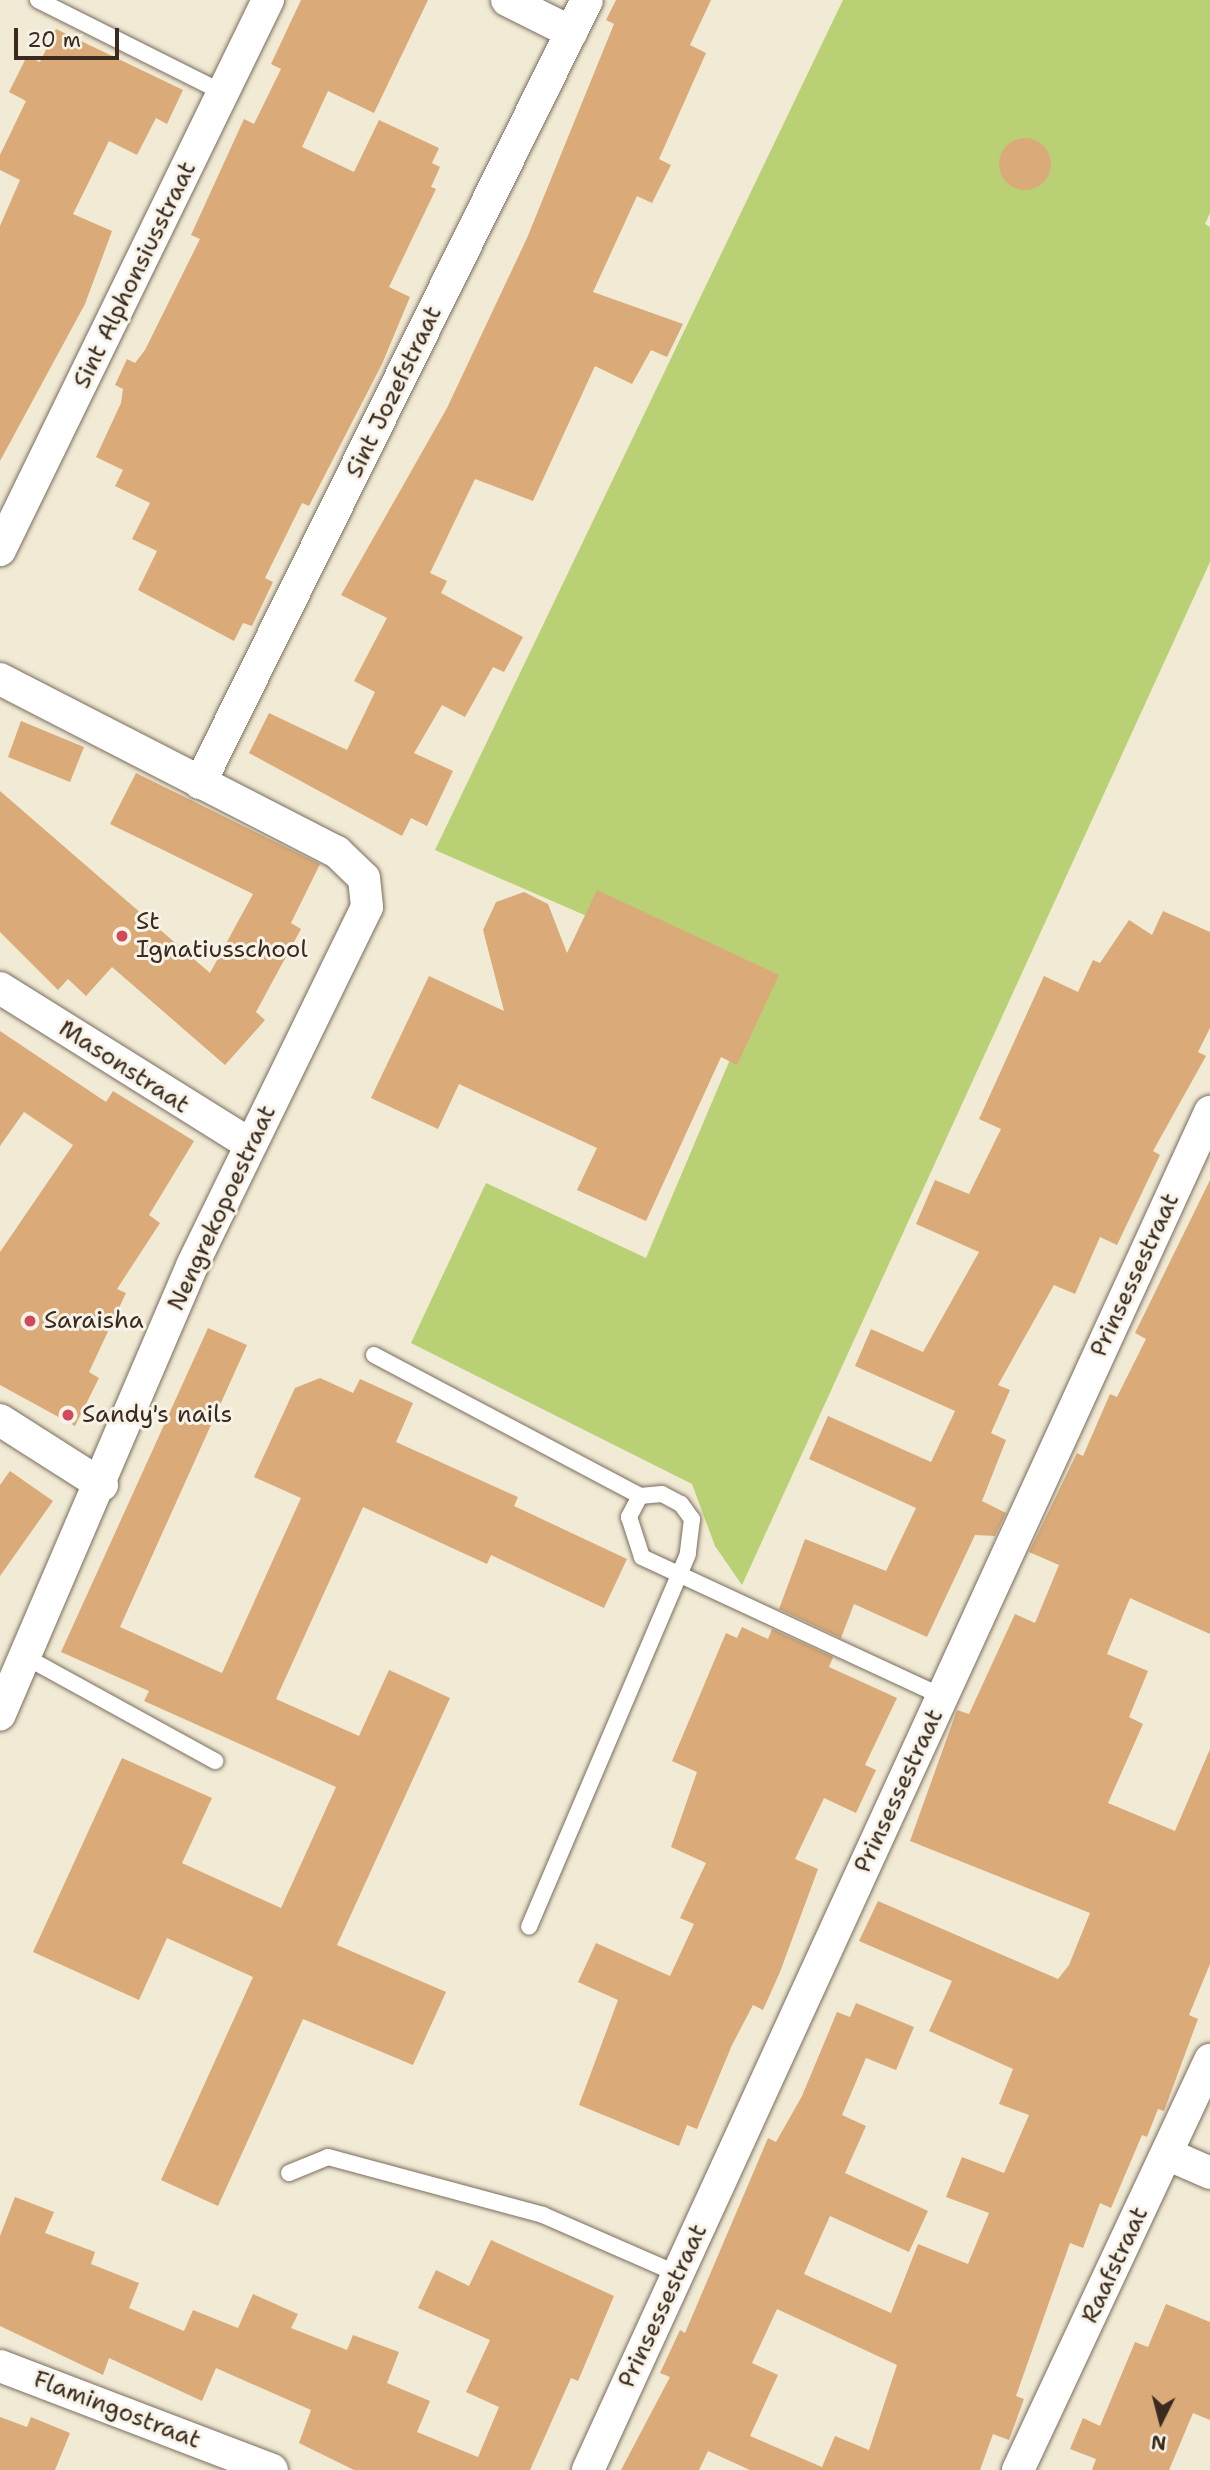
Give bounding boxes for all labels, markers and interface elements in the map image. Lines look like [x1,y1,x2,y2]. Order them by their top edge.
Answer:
scale bar [18,14,122,58]
text: 20 m [27,26,81,54]
street label: Sint Alphonsiusstraat [68,157,202,393]
street label: Sint Jozefstraat [340,301,448,483]
place label: St Ignatiusschool [136,908,308,964]
marker: St Ignatiusschool [114,928,130,944]
street label: Masonstraat [53,1014,195,1120]
street label: Nengrekopoestraat [162,1101,282,1315]
street label: Prinsessestraat [1084,1189,1186,1361]
place label: Saraisha [44,1307,144,1335]
marker: Saraisha [22,1313,38,1329]
place label: Sandy's nails [82,1401,232,1429]
marker: Sandy's nails [60,1407,76,1423]
street label: Prinsessestraat [848,1705,950,1877]
street label: Raafstraat [1076,2202,1154,2328]
street label: Prinsessestraat [612,2220,714,2392]
street label: Flamingostraat [29,2365,205,2455]
north arrow [1126,2386,1196,2456]
text: N [1150,2429,1168,2456]

